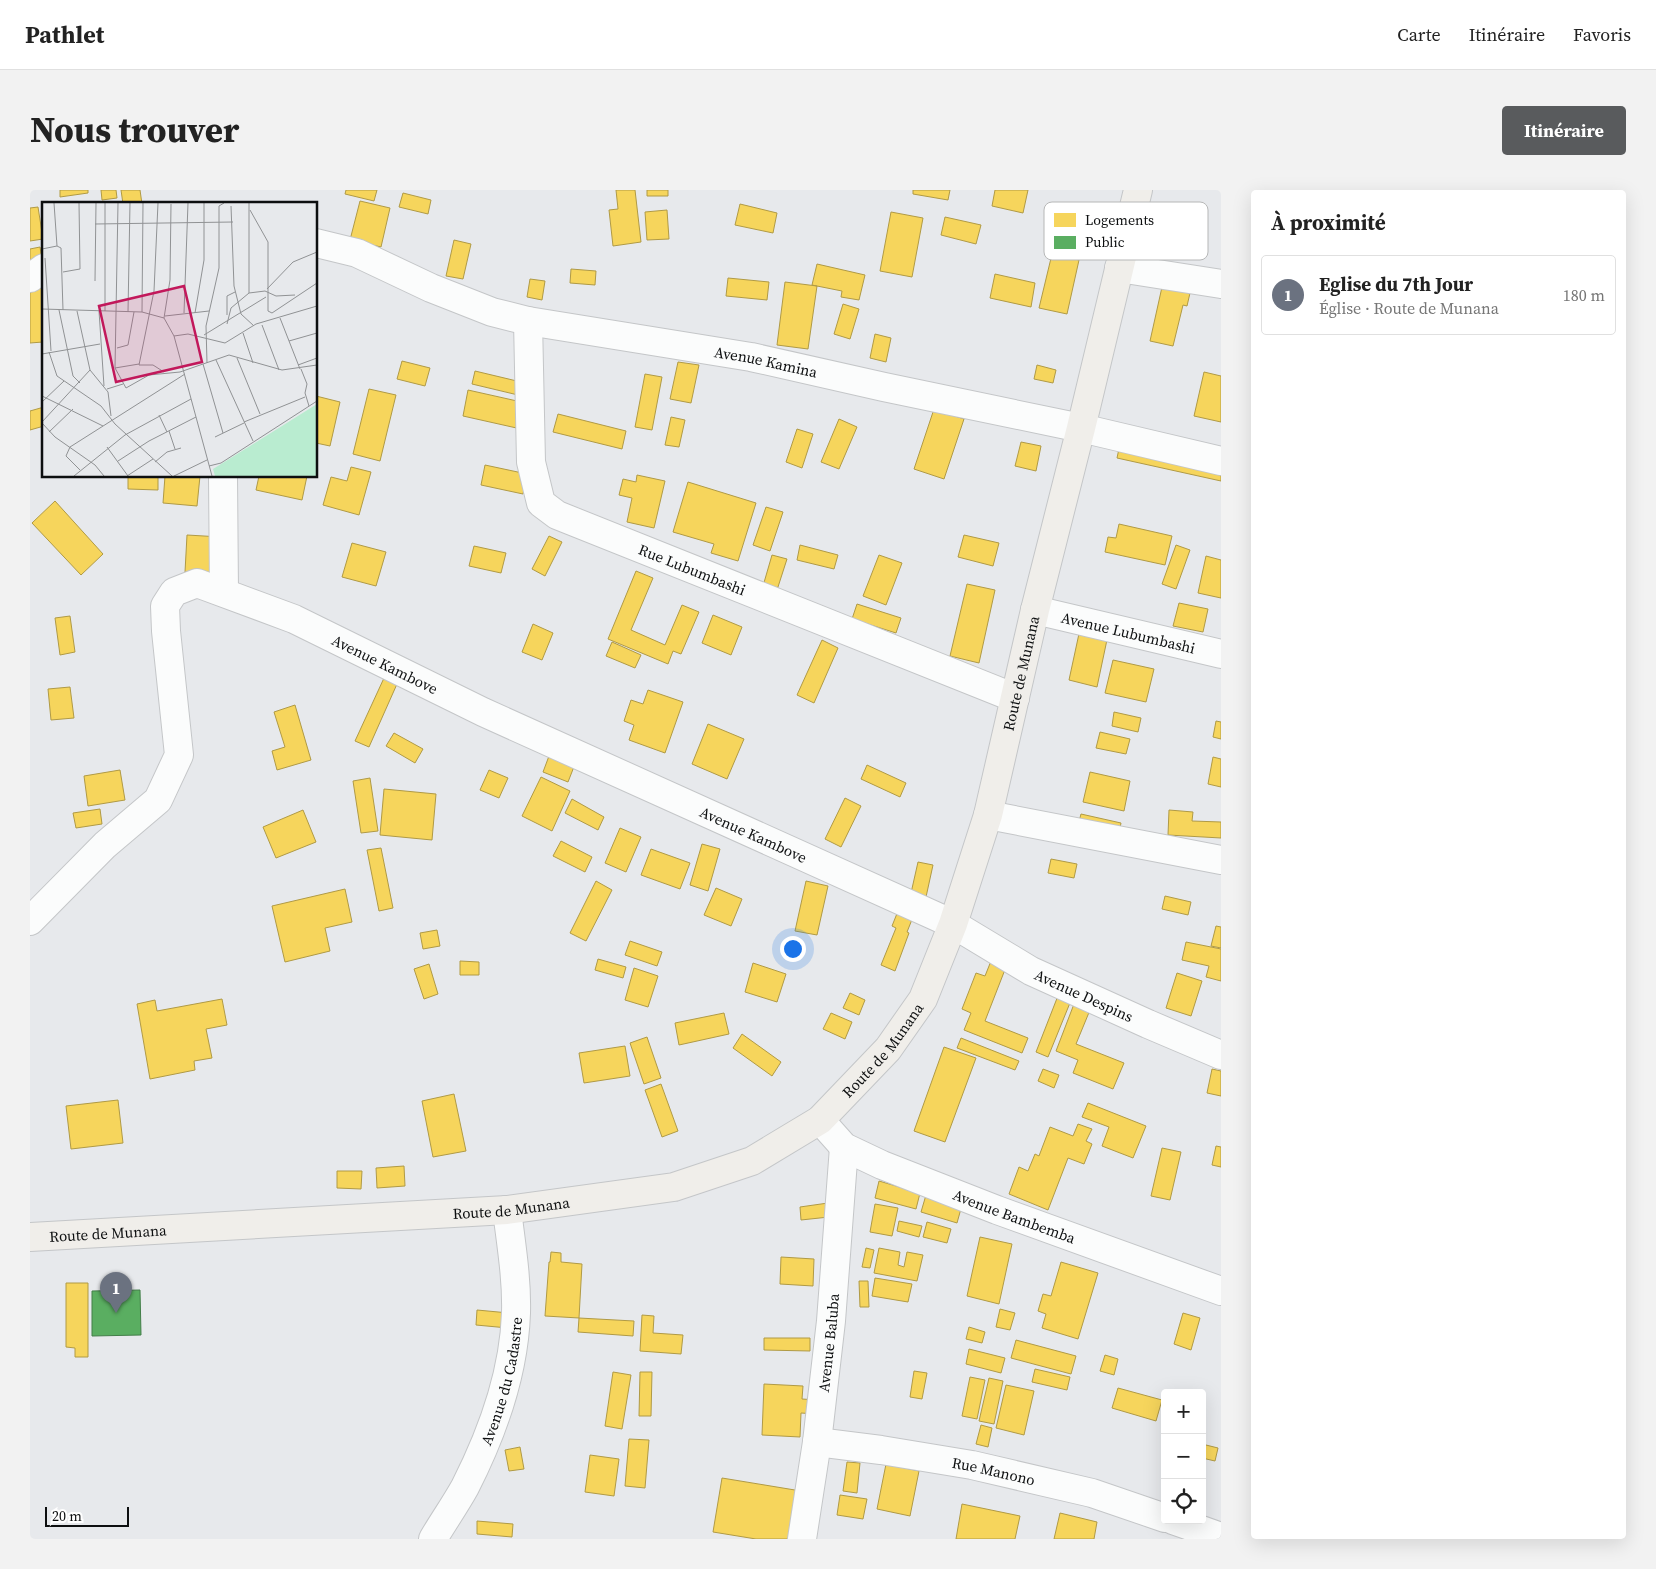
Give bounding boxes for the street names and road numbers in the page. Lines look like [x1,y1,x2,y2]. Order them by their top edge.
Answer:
street label: Avenue Kamina [713,341,820,382]
street label: Rue Lubumbashi [636,538,749,600]
street label: Avenue Lubumbashi [1059,606,1198,658]
street label: Route de Munana [997,613,1044,733]
street label: Avenue Kambove [329,629,442,699]
street label: Avenue Kambove [697,801,811,868]
street label: Avenue Despins [1031,964,1137,1027]
street label: Route de Munana [837,998,928,1102]
street label: Avenue Bambemba [950,1183,1079,1248]
street label: Route de Munana [452,1191,571,1224]
street label: Route de Munana [49,1219,168,1246]
street label: Avenue Baluba [812,1292,844,1393]
street label: Avenue du Cadastre [475,1316,526,1448]
street label: Rue Manono [950,1451,1037,1490]

